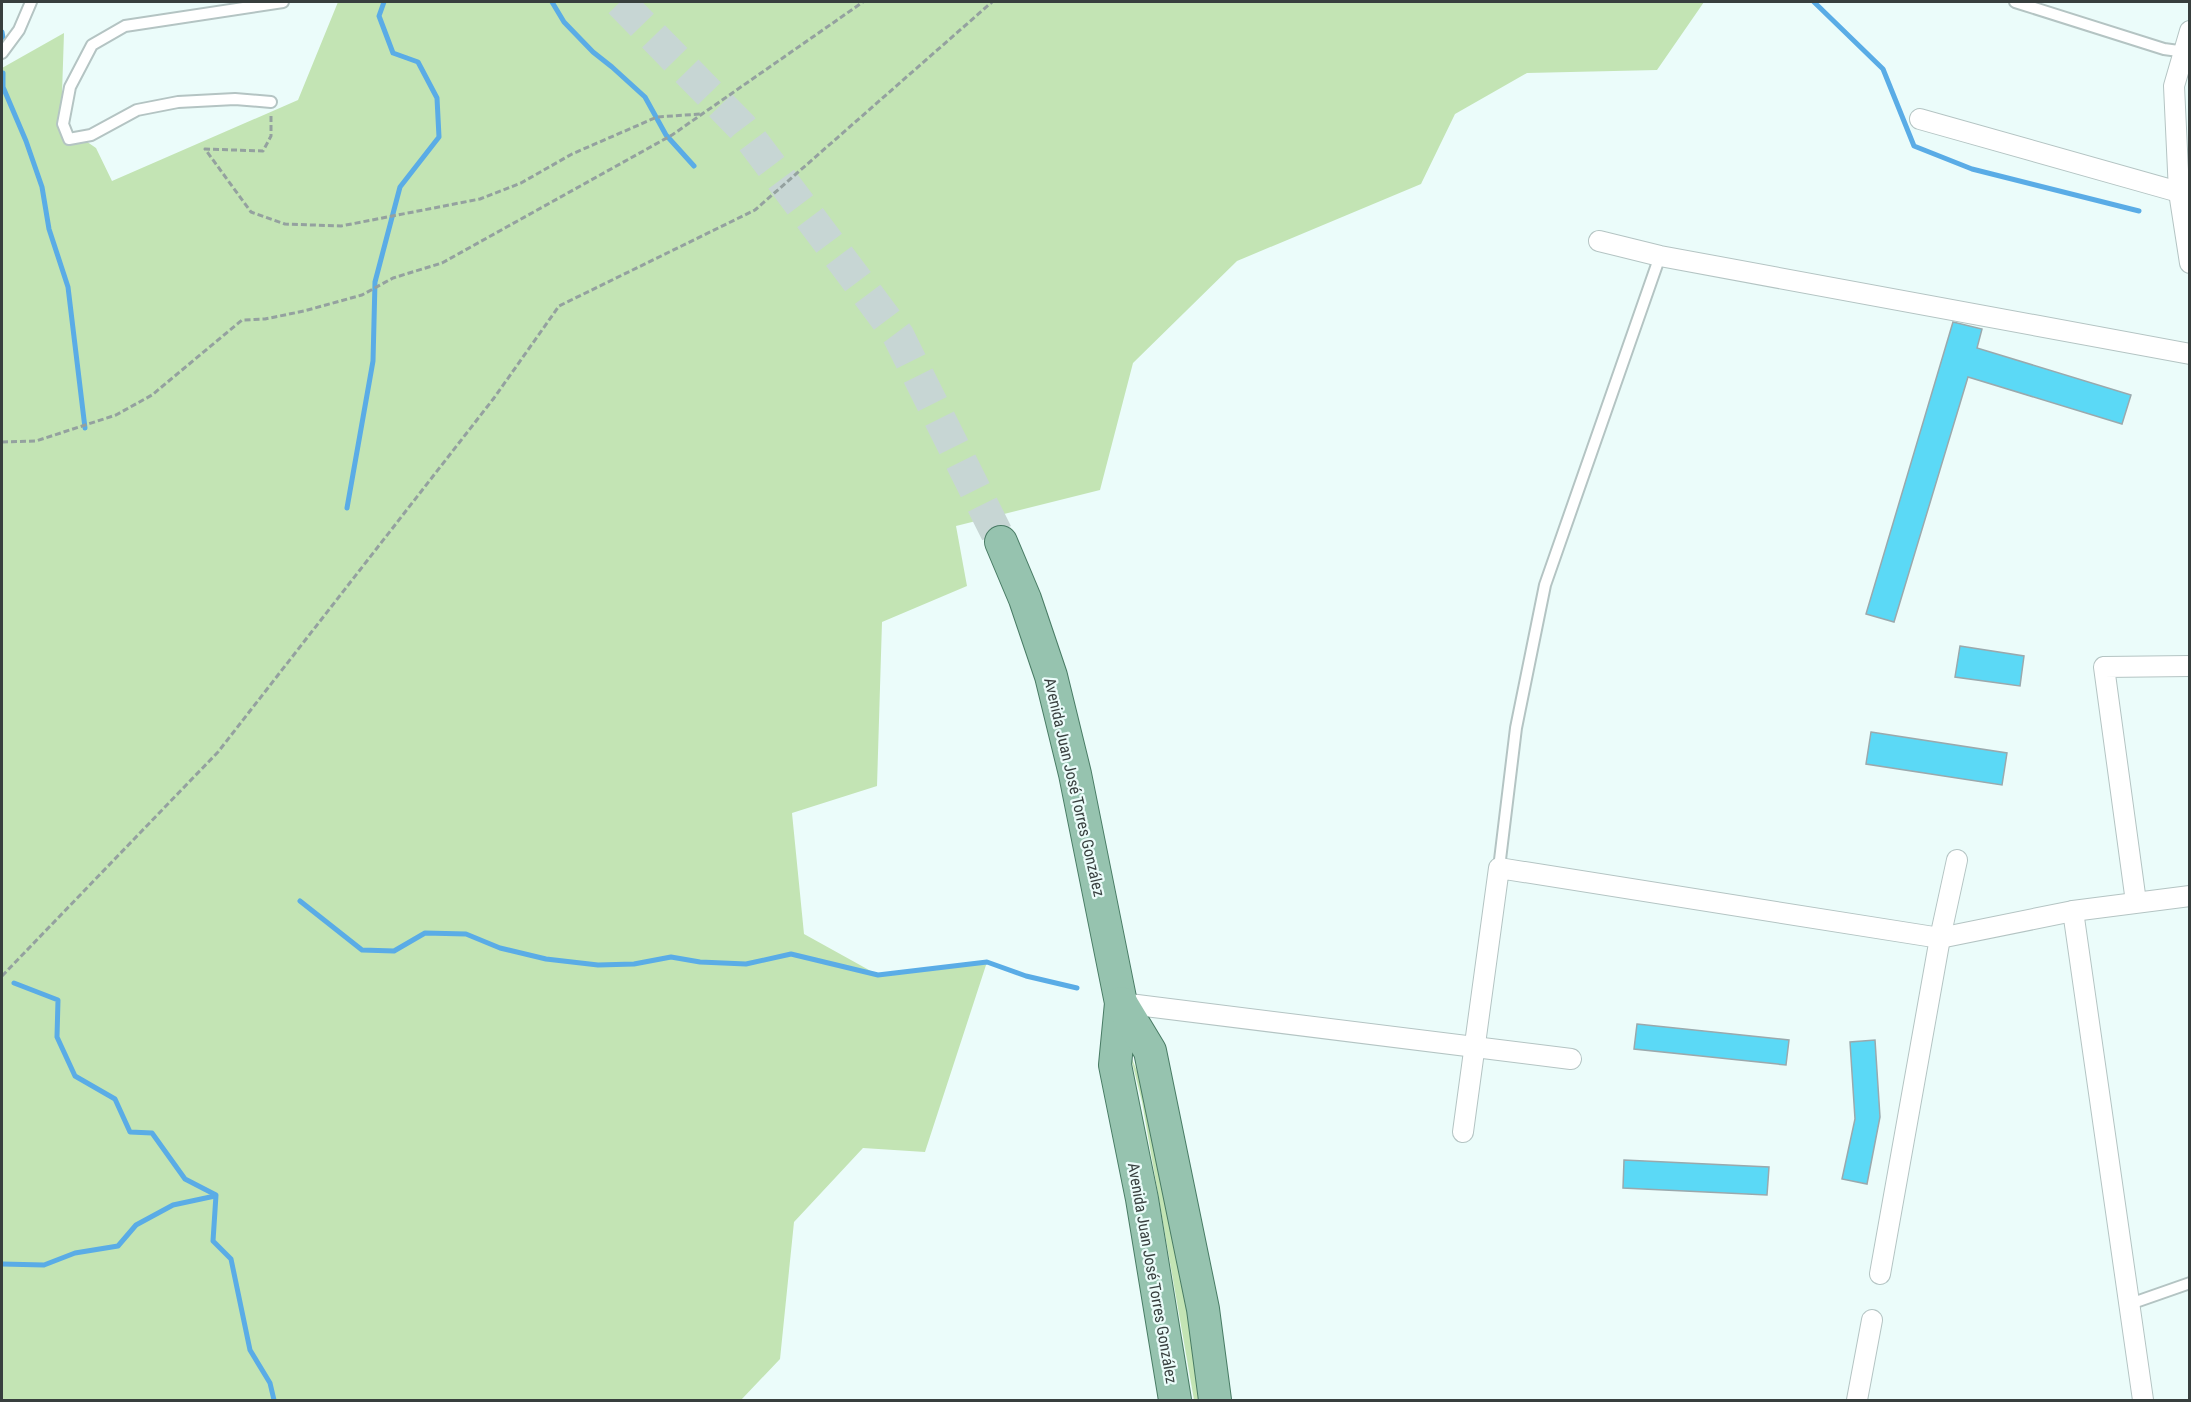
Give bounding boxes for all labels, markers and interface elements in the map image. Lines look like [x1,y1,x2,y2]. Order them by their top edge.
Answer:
street label: Avenida Juan José Torres González [1040,676,1109,898]
street label: Avenida Juan José Torres González [1124,1161,1181,1385]

